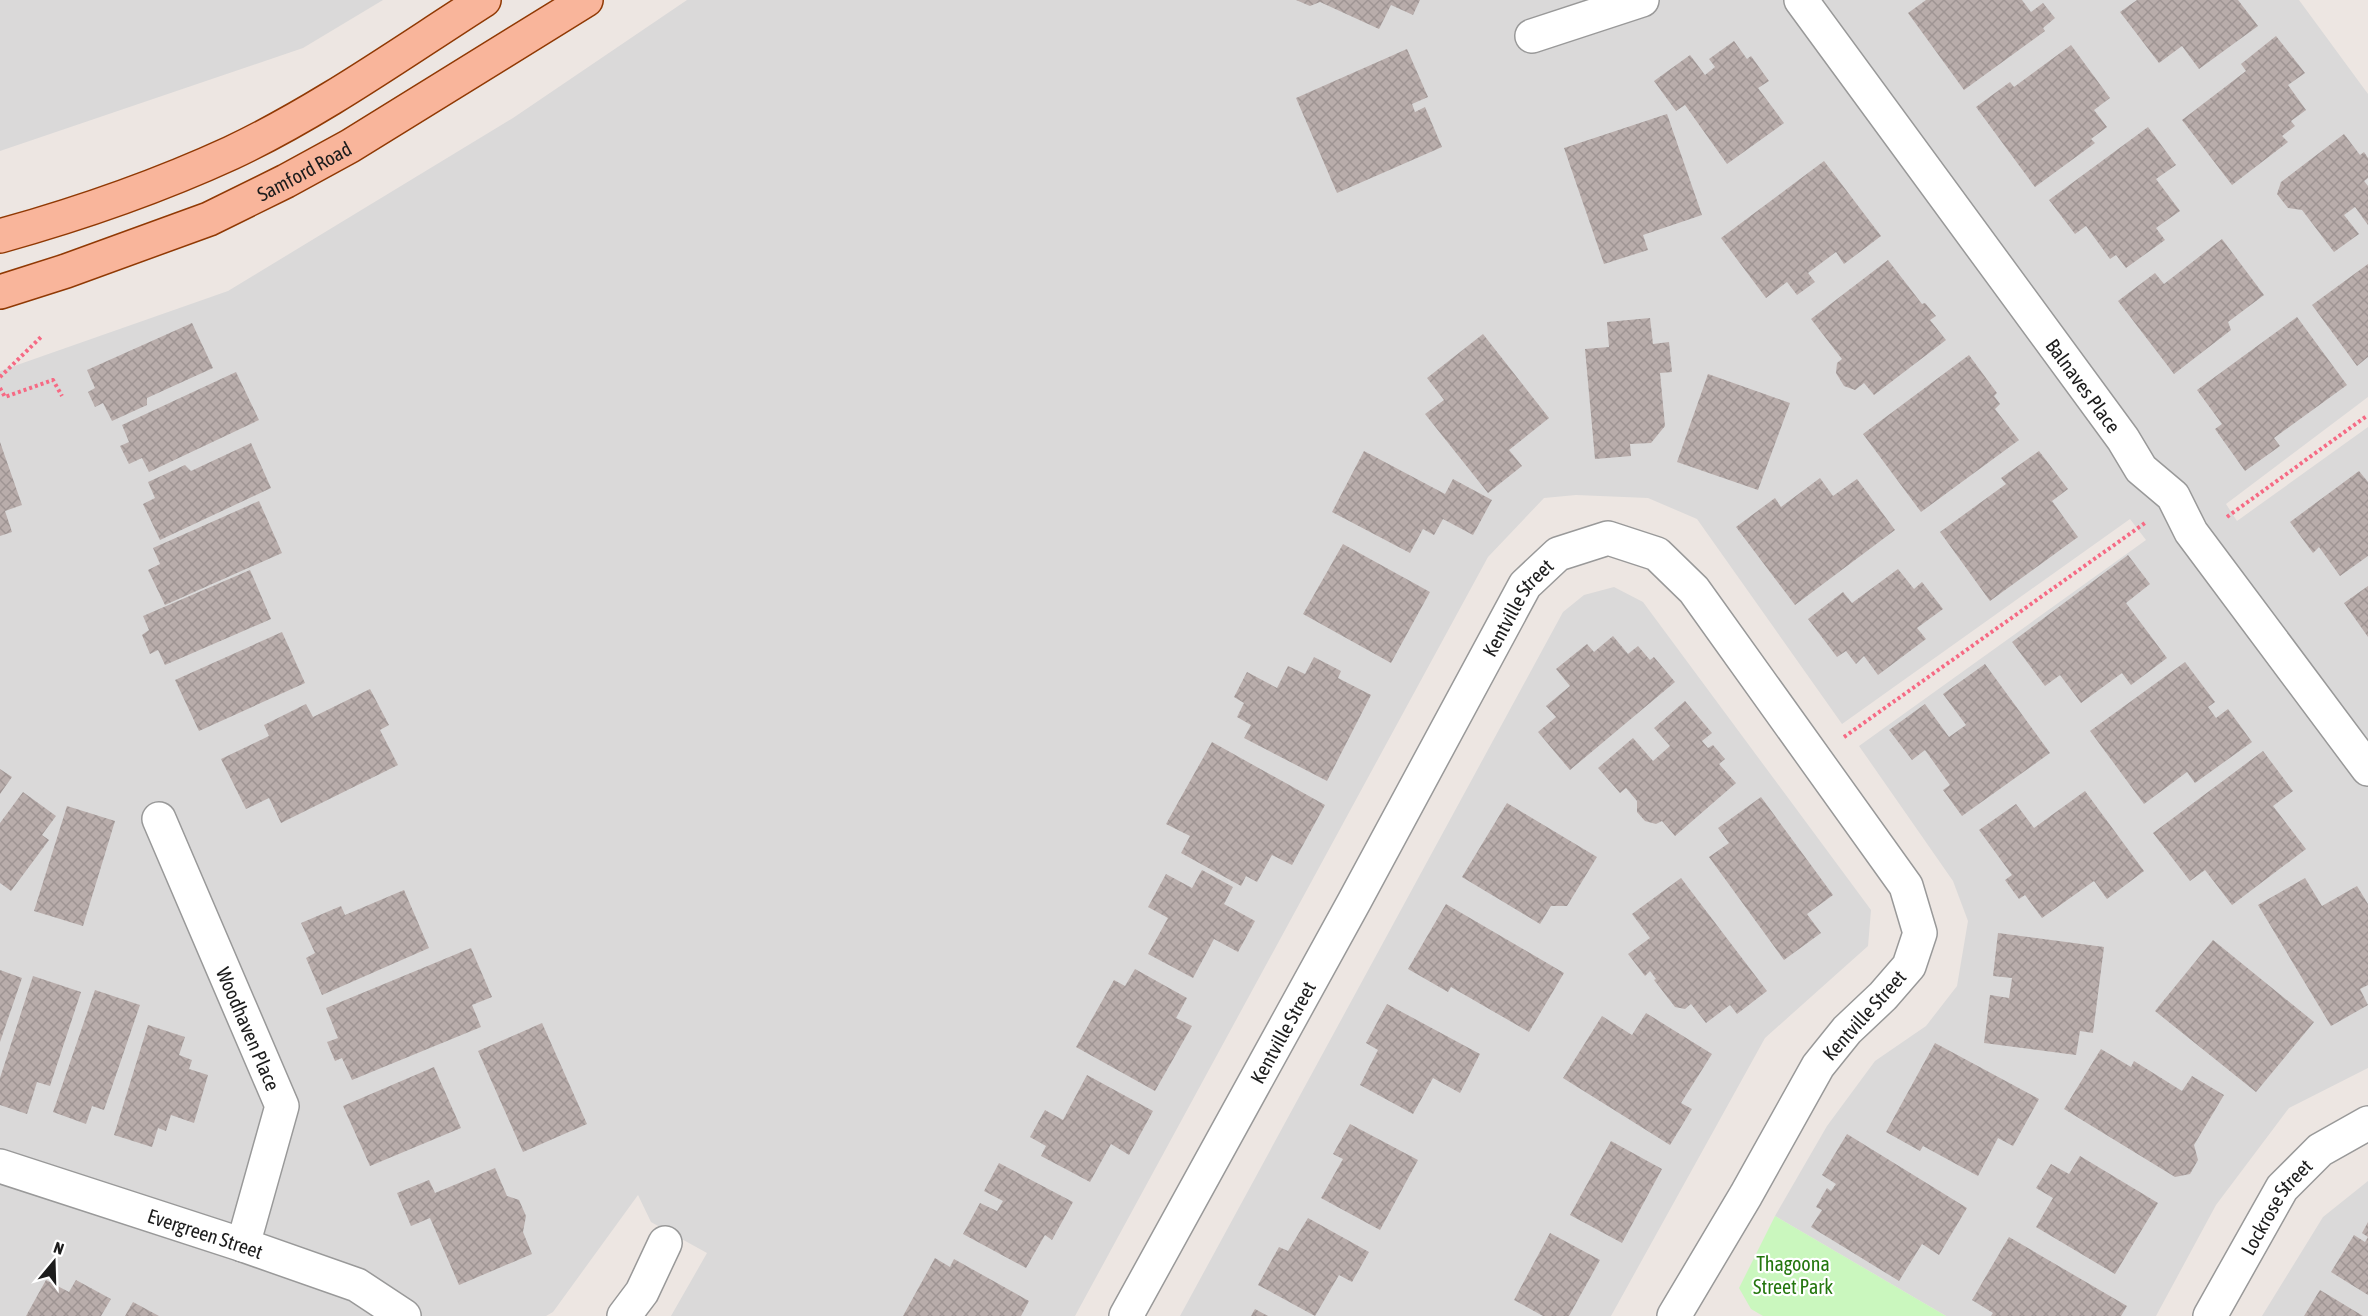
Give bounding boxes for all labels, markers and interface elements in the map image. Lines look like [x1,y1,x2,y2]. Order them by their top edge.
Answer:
street label: Samford Road [253,136,355,205]
street label: Balnaves Place [2042,334,2126,437]
street label: Kentville Street [1477,553,1558,660]
street label: Woodhaven Place [212,963,285,1094]
street label: Kentville Street [1818,965,1910,1065]
street label: Kentville Street [1245,977,1320,1087]
street label: Lockrose Street [2235,1154,2316,1259]
street label: Evergreen Street [145,1203,266,1263]
north arrow [24,1232,84,1292]
text: N [51,1238,66,1258]
park label: Thagoona Street Park [1753,1252,1833,1298]

